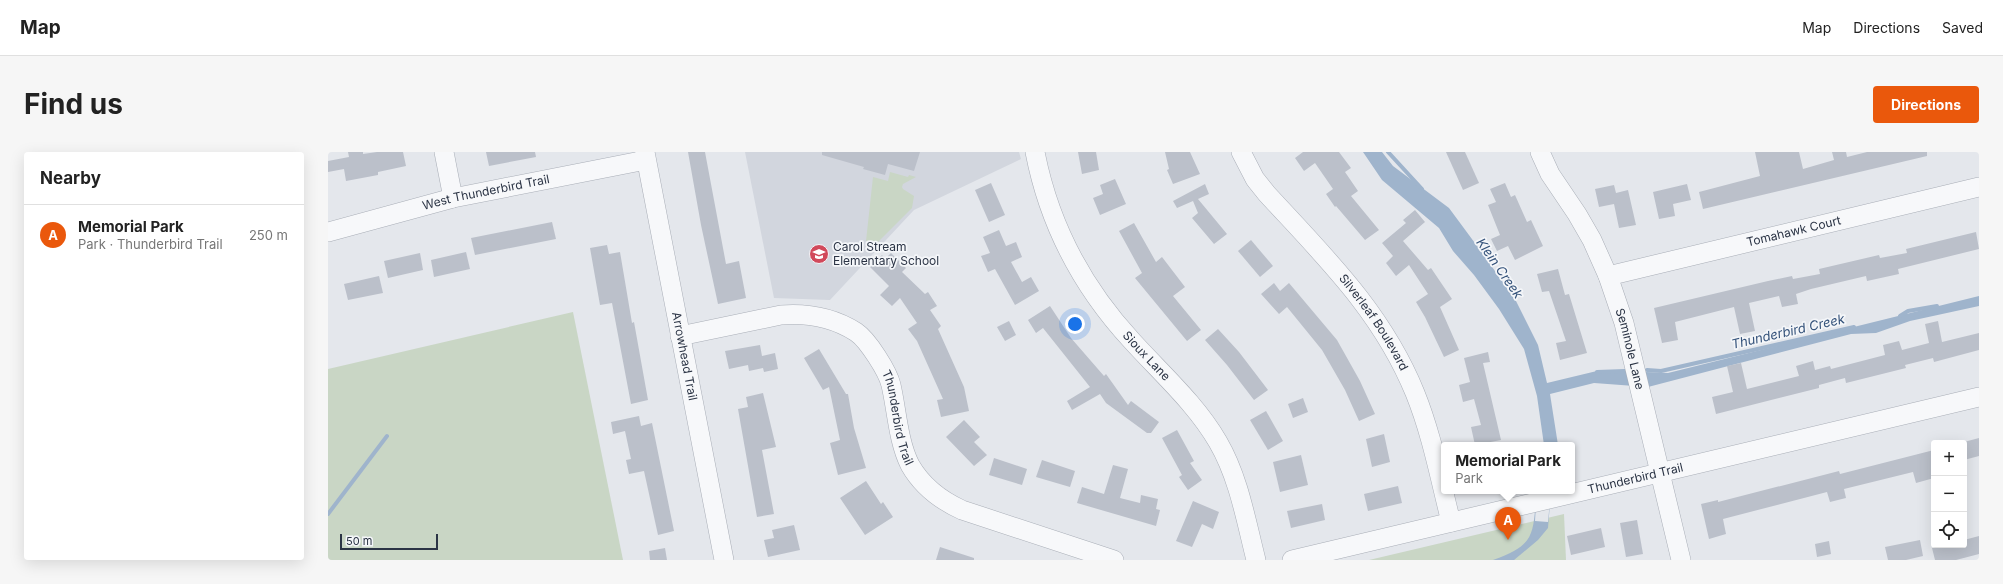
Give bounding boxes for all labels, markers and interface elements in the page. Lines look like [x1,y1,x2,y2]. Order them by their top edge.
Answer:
text: Map [20,16,61,39]
text: Map [1802,19,1831,36]
text: Directions [1853,19,1920,36]
text: Saved [1942,19,1983,36]
button: Directions [1873,86,1979,123]
text: Find us [24,87,123,121]
text: Nearby [40,168,101,188]
street label: West Thunderbird Trail [421,171,551,213]
street label: Tomahawk Court [1745,212,1842,250]
text: Memorial Park [78,217,184,236]
text: A [48,227,58,243]
text: 250 m [249,227,288,243]
water label: Klein Creek [1473,235,1527,302]
text: Park · Thunderbird Trail [78,236,223,252]
place label: Carol Stream Elementary School [833,239,939,268]
school or university icon: Carol Stream Elementary School [808,243,830,265]
street label: Silverleaf Boulevard [1336,271,1412,373]
street label: Seminole Lane [1612,306,1648,391]
street label: Arrowhead Trail [669,310,701,402]
water label: Thunderbird Creek [1730,310,1847,352]
your location [1065,314,1085,334]
street label: Sioux Lane [1120,328,1174,384]
street label: Thunderbird Trail [879,367,917,468]
map controls [1931,440,1967,548]
button: + [1931,440,1967,476]
popup [1441,442,1575,494]
text: Memorial Park [1455,451,1561,470]
street label: Thunderbird Trail [1586,459,1685,497]
text: Park [1455,470,1483,486]
button: − [1931,476,1967,512]
pin: A [1495,507,1521,540]
button: locate [1931,512,1967,548]
scale bar [340,532,438,551]
text: 50 m [346,534,372,548]

